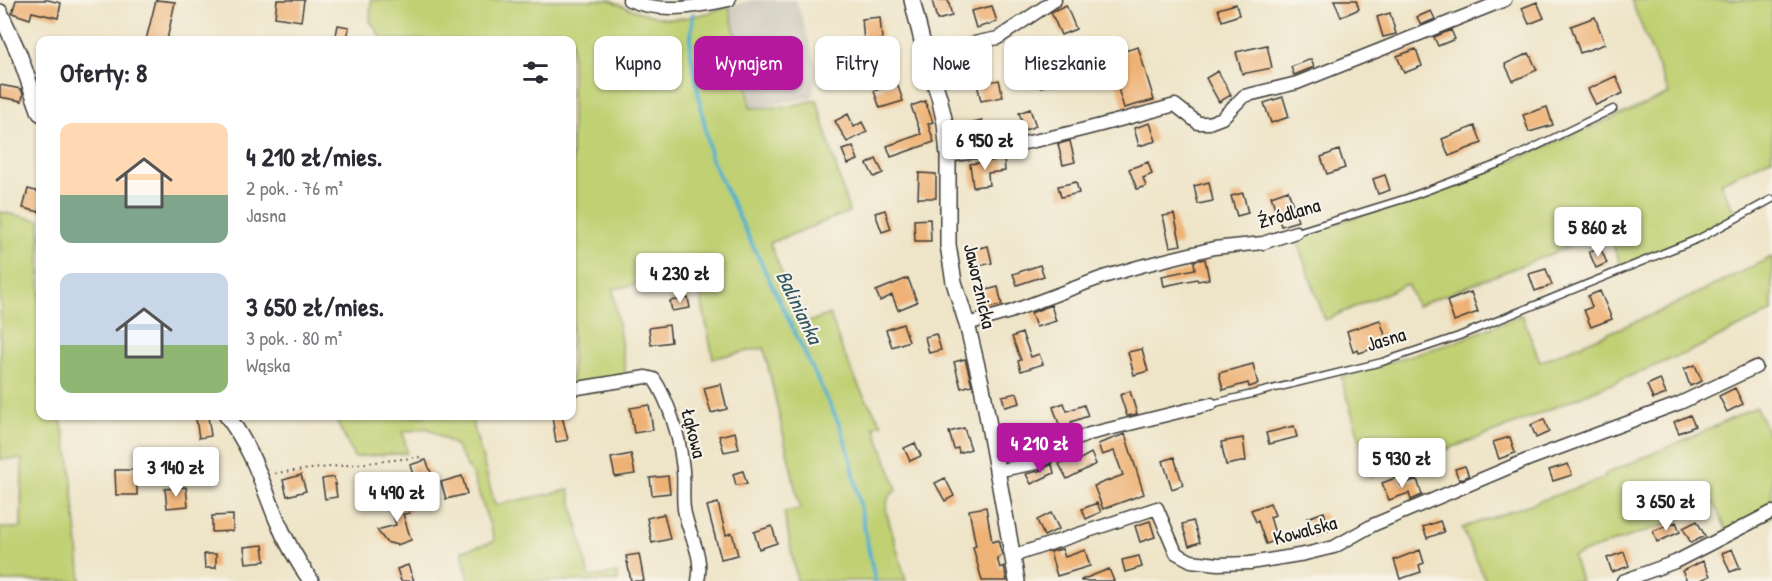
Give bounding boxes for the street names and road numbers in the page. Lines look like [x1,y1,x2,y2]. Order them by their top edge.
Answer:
street label: Źródlana [1255,191,1323,234]
street label: Jaworznicka [958,241,1003,331]
street label: Jasna [1363,320,1409,357]
street label: Łąkowa [675,405,714,461]
street label: Kowalska [1270,508,1340,551]

